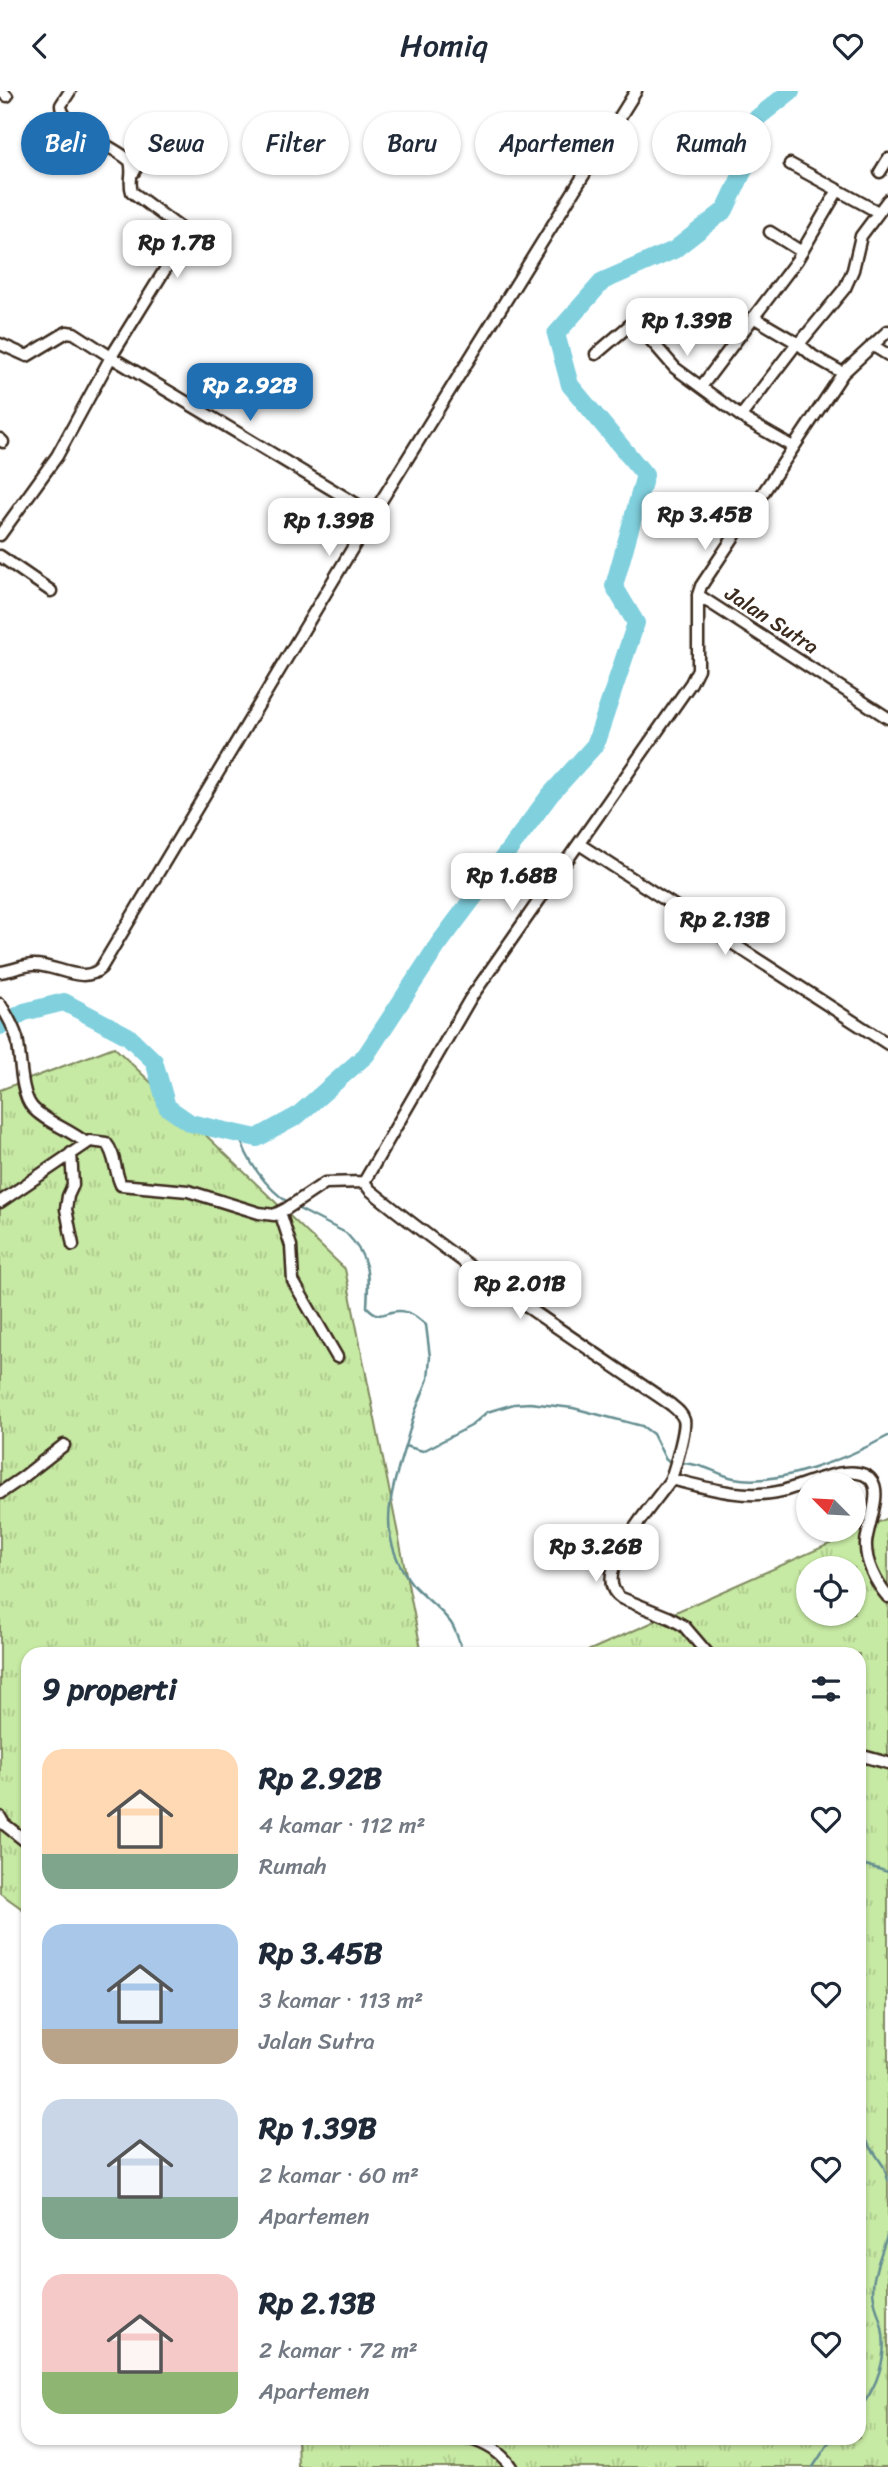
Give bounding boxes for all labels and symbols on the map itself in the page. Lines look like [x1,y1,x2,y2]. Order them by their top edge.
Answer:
pin: Rp 1.7B [112,221,242,280]
pin: Rp 1.39B [615,299,759,358]
pin: Rp 2.92B [178,363,322,423]
pin: Rp 3.45B [633,493,777,552]
pin: Rp 1.39B [257,498,401,558]
street label: Jalan Sutra [716,575,827,665]
pin: Rp 1.68B [440,853,584,913]
pin: Rp 2.13B [653,897,797,957]
pin: Rp 2.01B [448,1261,592,1321]
north arrow [796,1472,866,1542]
pin: Rp 3.26B [524,1525,668,1584]

